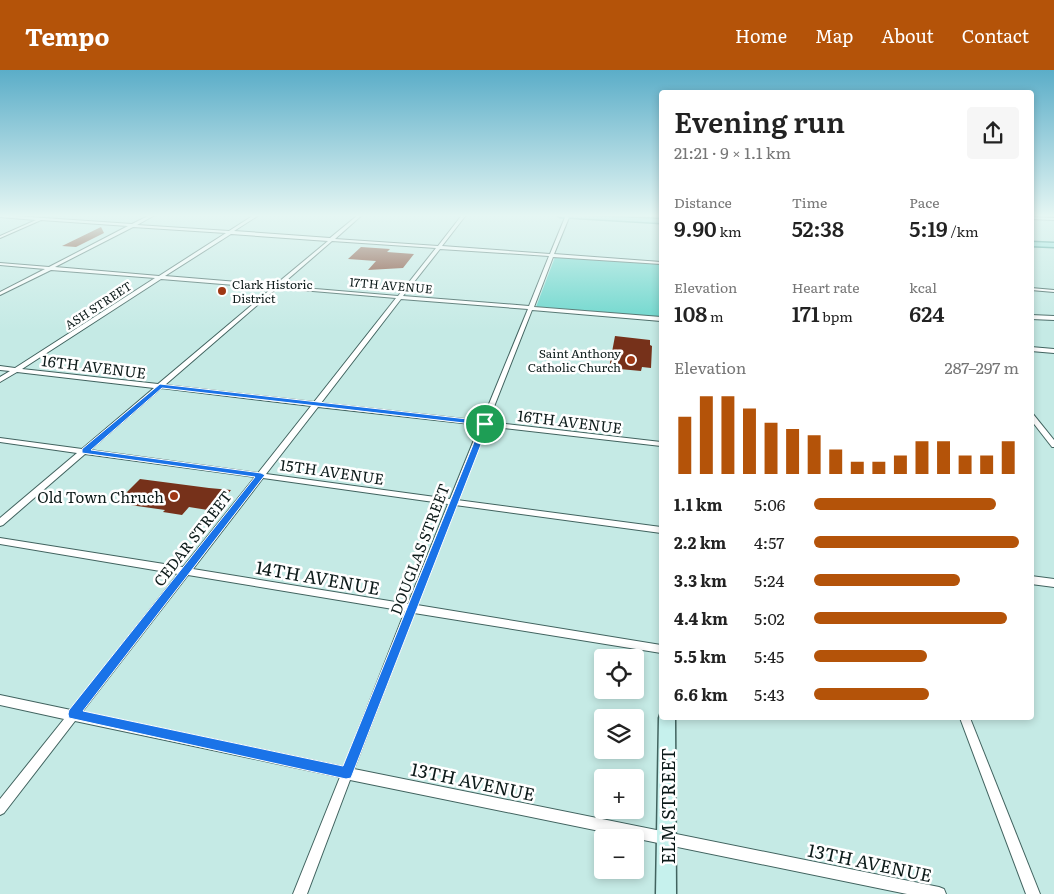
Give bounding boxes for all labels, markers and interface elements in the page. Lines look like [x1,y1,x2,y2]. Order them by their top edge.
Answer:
text: Tempo [25,18,109,53]
text: Home [735,22,787,49]
text: Map [815,22,853,49]
text: About [881,22,934,49]
text: Contact [962,22,1029,49]
text: Evening run [674,100,845,142]
button: share [967,107,1019,159]
text: 21:21 · 9 × 1.1 km [674,140,791,164]
text: Distance [674,192,732,212]
text: Time [792,192,827,212]
text: Pace [909,192,939,212]
text: 9.90 [674,212,717,243]
text: 52:38 [792,212,844,243]
text: 5:19 [909,212,948,243]
text: km [717,221,742,241]
text: /km [948,221,978,241]
street label: 17TH AVENUE [349,272,434,298]
place label: Clark Historic District [232,275,313,307]
street label: ASH STREET [61,276,135,333]
text: Elevation [674,277,737,297]
text: Heart rate [792,277,860,297]
text: kcal [909,277,937,297]
marker: Clark Historic District [216,285,228,297]
text: 108 [674,297,707,328]
text: 171 [792,297,820,328]
text: 624 [909,297,944,328]
text: m [707,306,724,326]
text: bpm [820,306,853,326]
place label: Saint Anthony Catholic Church [528,344,621,376]
street label: 16TH AVENUE [40,348,148,384]
marker: Saint Anthony Catholic Church [625,354,637,366]
text: Elevation [674,355,746,379]
text: 287–297 m [945,355,1019,379]
pin [464,403,506,445]
street label: 16TH AVENUE [516,403,624,439]
icon: arrive [471,410,499,438]
street label: 15TH AVENUE [279,452,385,490]
street label: DOUGLAS STREET [383,480,455,618]
place label: Old Town Chruch [37,485,164,508]
street label: CEDAR STREET [147,485,237,591]
marker: Old Town Chruch [168,490,180,502]
text: 1.1 km [674,492,722,516]
text: 5:06 [754,492,785,516]
text: 2.2 km [674,530,726,554]
text: 4:57 [754,530,784,554]
street label: 14TH AVENUE [254,553,382,601]
text: 3.3 km [674,568,727,592]
text: 5:24 [754,568,784,592]
text: 4.4 km [674,606,728,630]
text: 5:02 [754,606,785,630]
text: 5.5 km [674,644,727,668]
text: 5:45 [754,644,784,668]
map controls [594,649,644,879]
button: locate [594,649,644,699]
text: 6.6 km [674,682,728,706]
text: 5:43 [754,682,785,706]
button: layers [594,709,644,759]
street label: ELM STREET [654,748,681,864]
street label: 13TH AVENUE [408,755,538,807]
button: + [594,769,644,819]
button: − [594,829,644,879]
street label: 13TH AVENUE [805,836,935,888]

